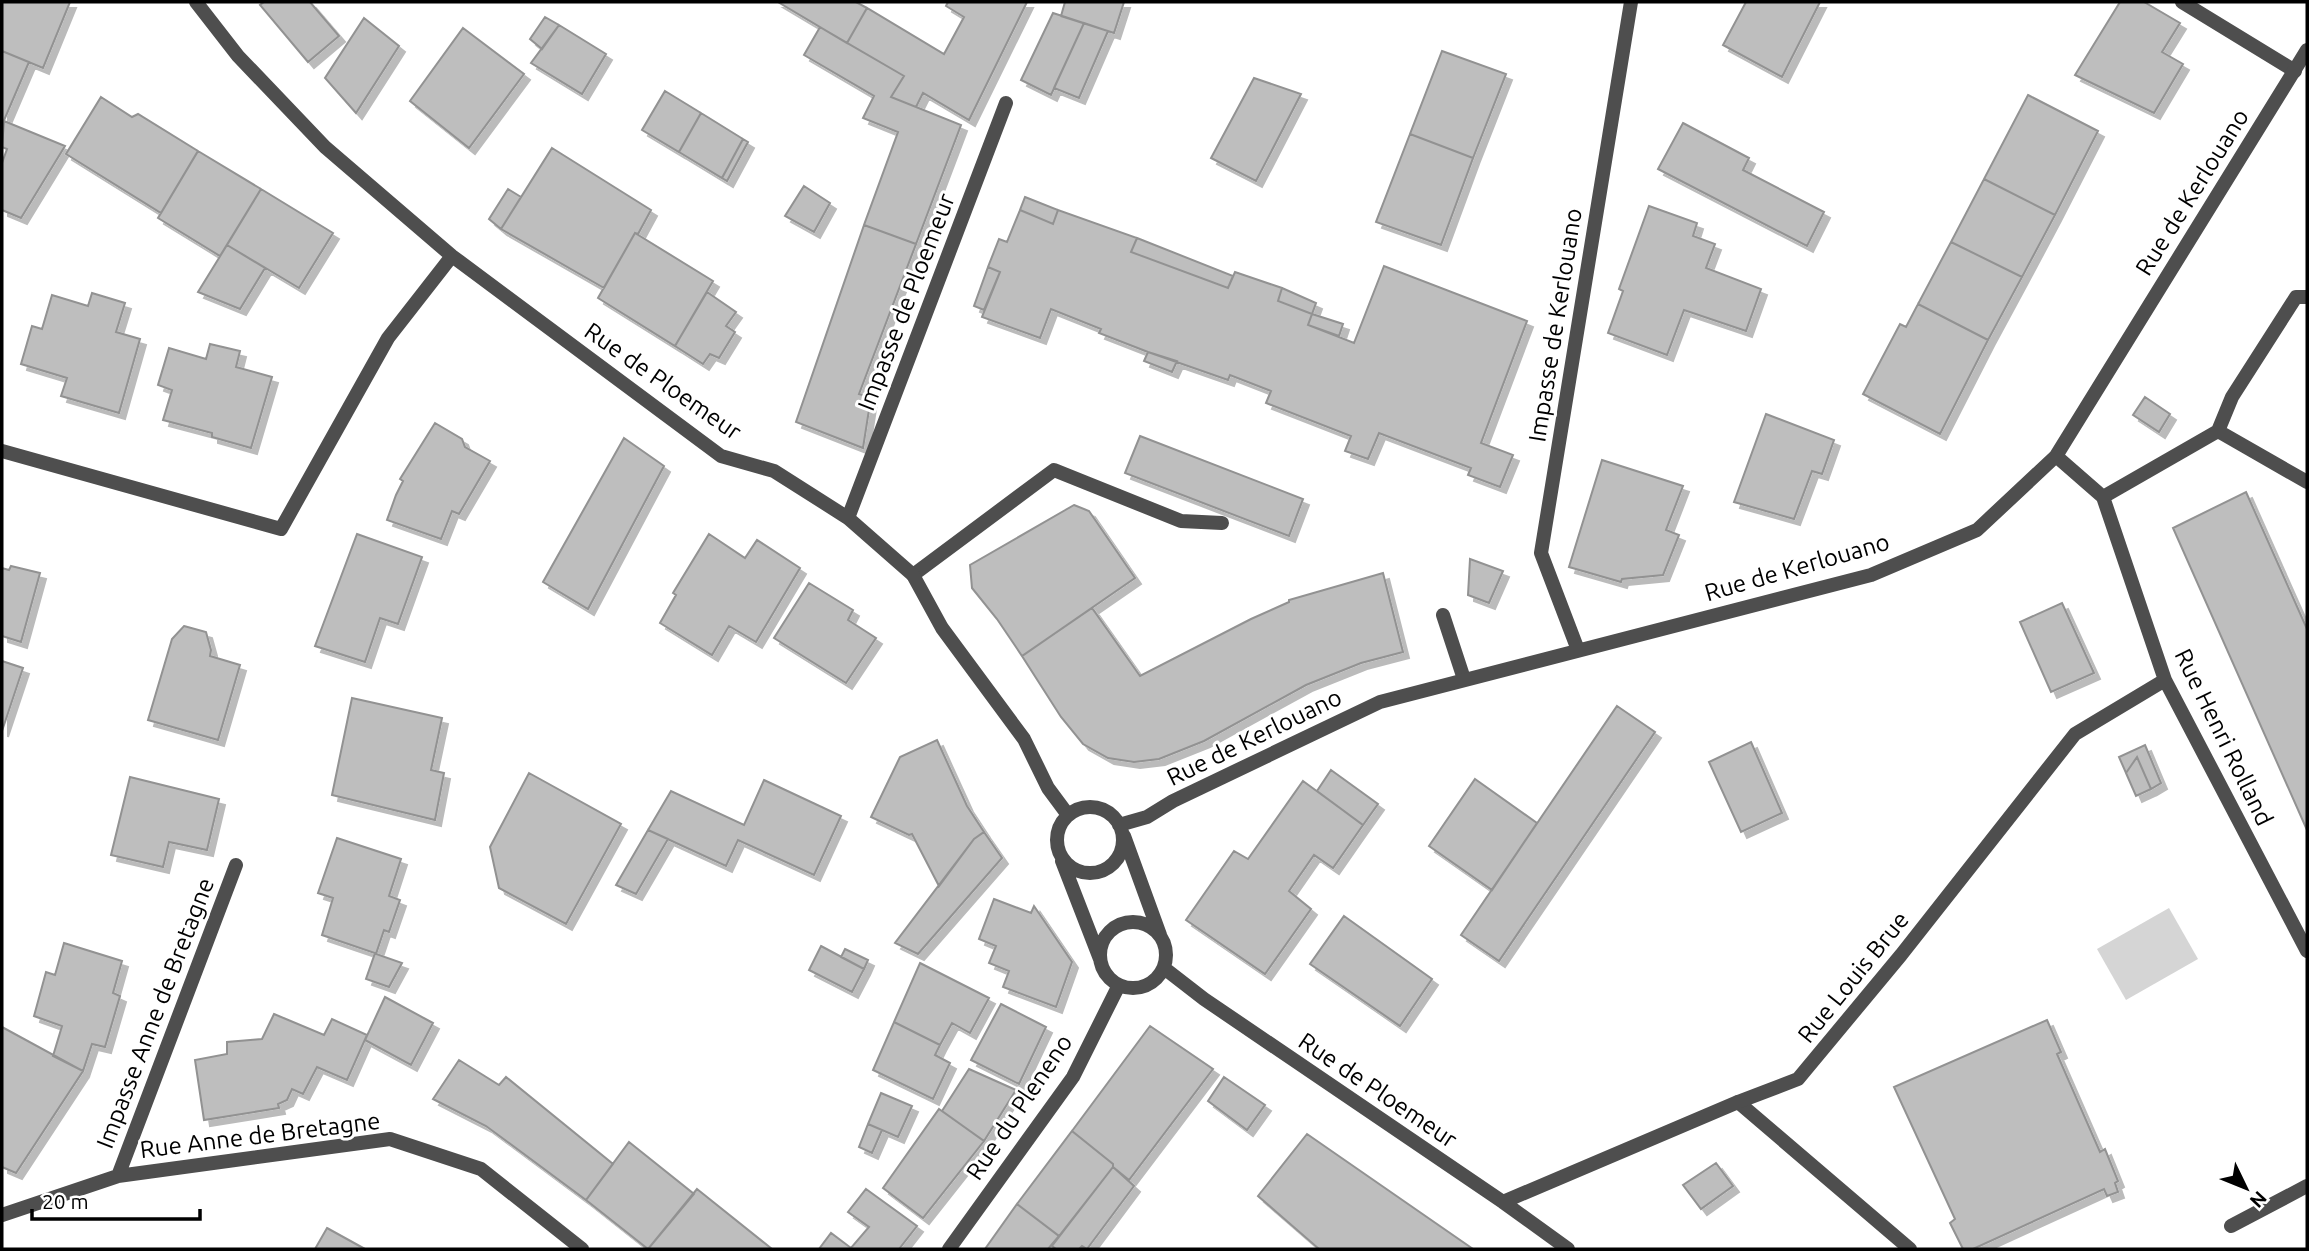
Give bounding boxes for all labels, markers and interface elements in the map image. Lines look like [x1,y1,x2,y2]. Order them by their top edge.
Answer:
street label: Rue de Kerlouano [2130,104,2254,280]
street label: Impasse de Ploemeur [852,190,960,414]
street label: Impasse de Kerlouano [1523,206,1587,444]
street label: Rue de Ploemeur [580,317,746,445]
street label: Rue de Kerlouano [1702,528,1892,606]
street label: Rue Henri Rolland [2170,644,2278,830]
street label: Rue de Kerlouano [1162,683,1346,791]
street label: Impasse Anne de Bretagne [91,874,219,1152]
street label: Rue Louis Brue [1792,906,1914,1048]
street label: Rue de Ploemeur [1294,1027,1462,1153]
street label: Rue du Pleneno [960,1029,1078,1185]
street label: Rue Anne de Bretagne [138,1107,382,1163]
north arrow [2211,1153,2281,1223]
scale bar [32,1178,200,1222]
text: N [2246,1187,2271,1212]
text: 20 m [42,1189,89,1213]

